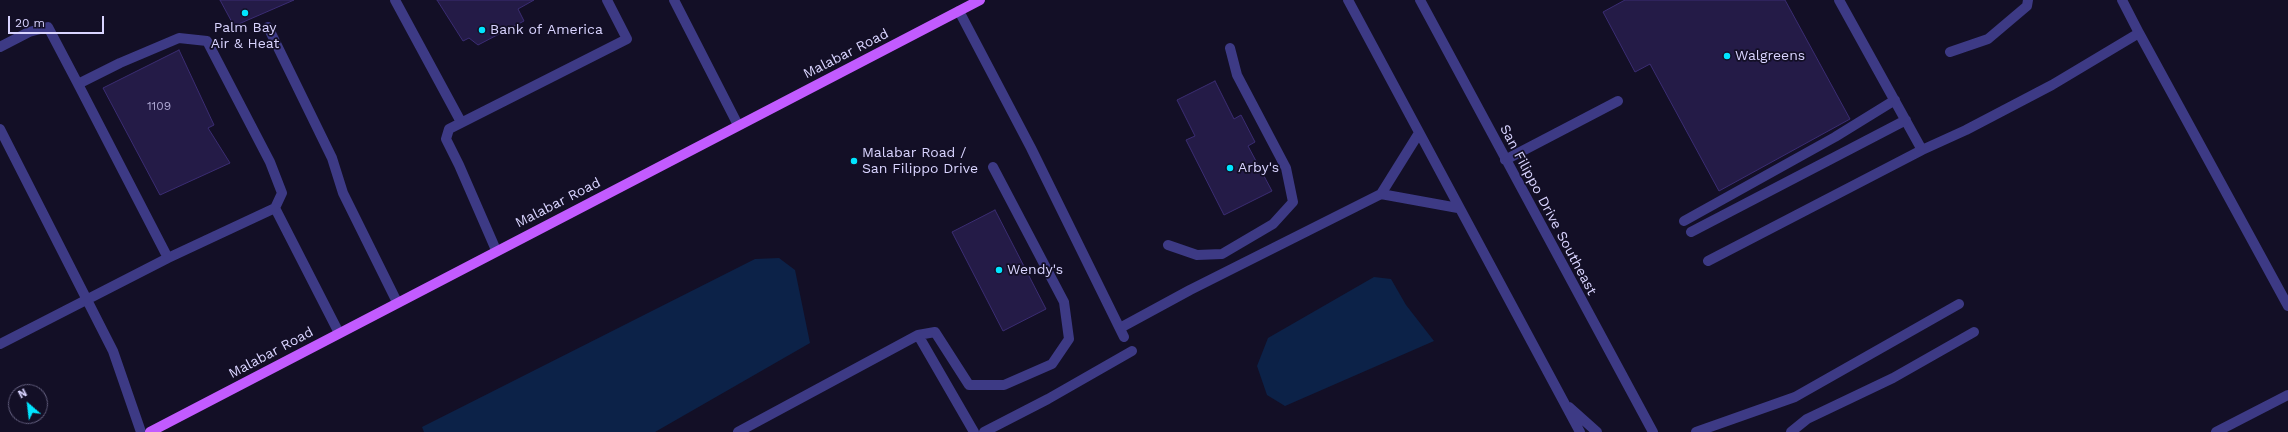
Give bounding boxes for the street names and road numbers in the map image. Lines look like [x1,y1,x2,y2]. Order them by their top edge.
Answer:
street label: Malabar Road [801,25,891,83]
street label: San Filippo Drive Southeast [1496,122,1600,298]
street label: Malabar Road [513,174,603,232]
street label: Malabar Road [226,324,316,382]

